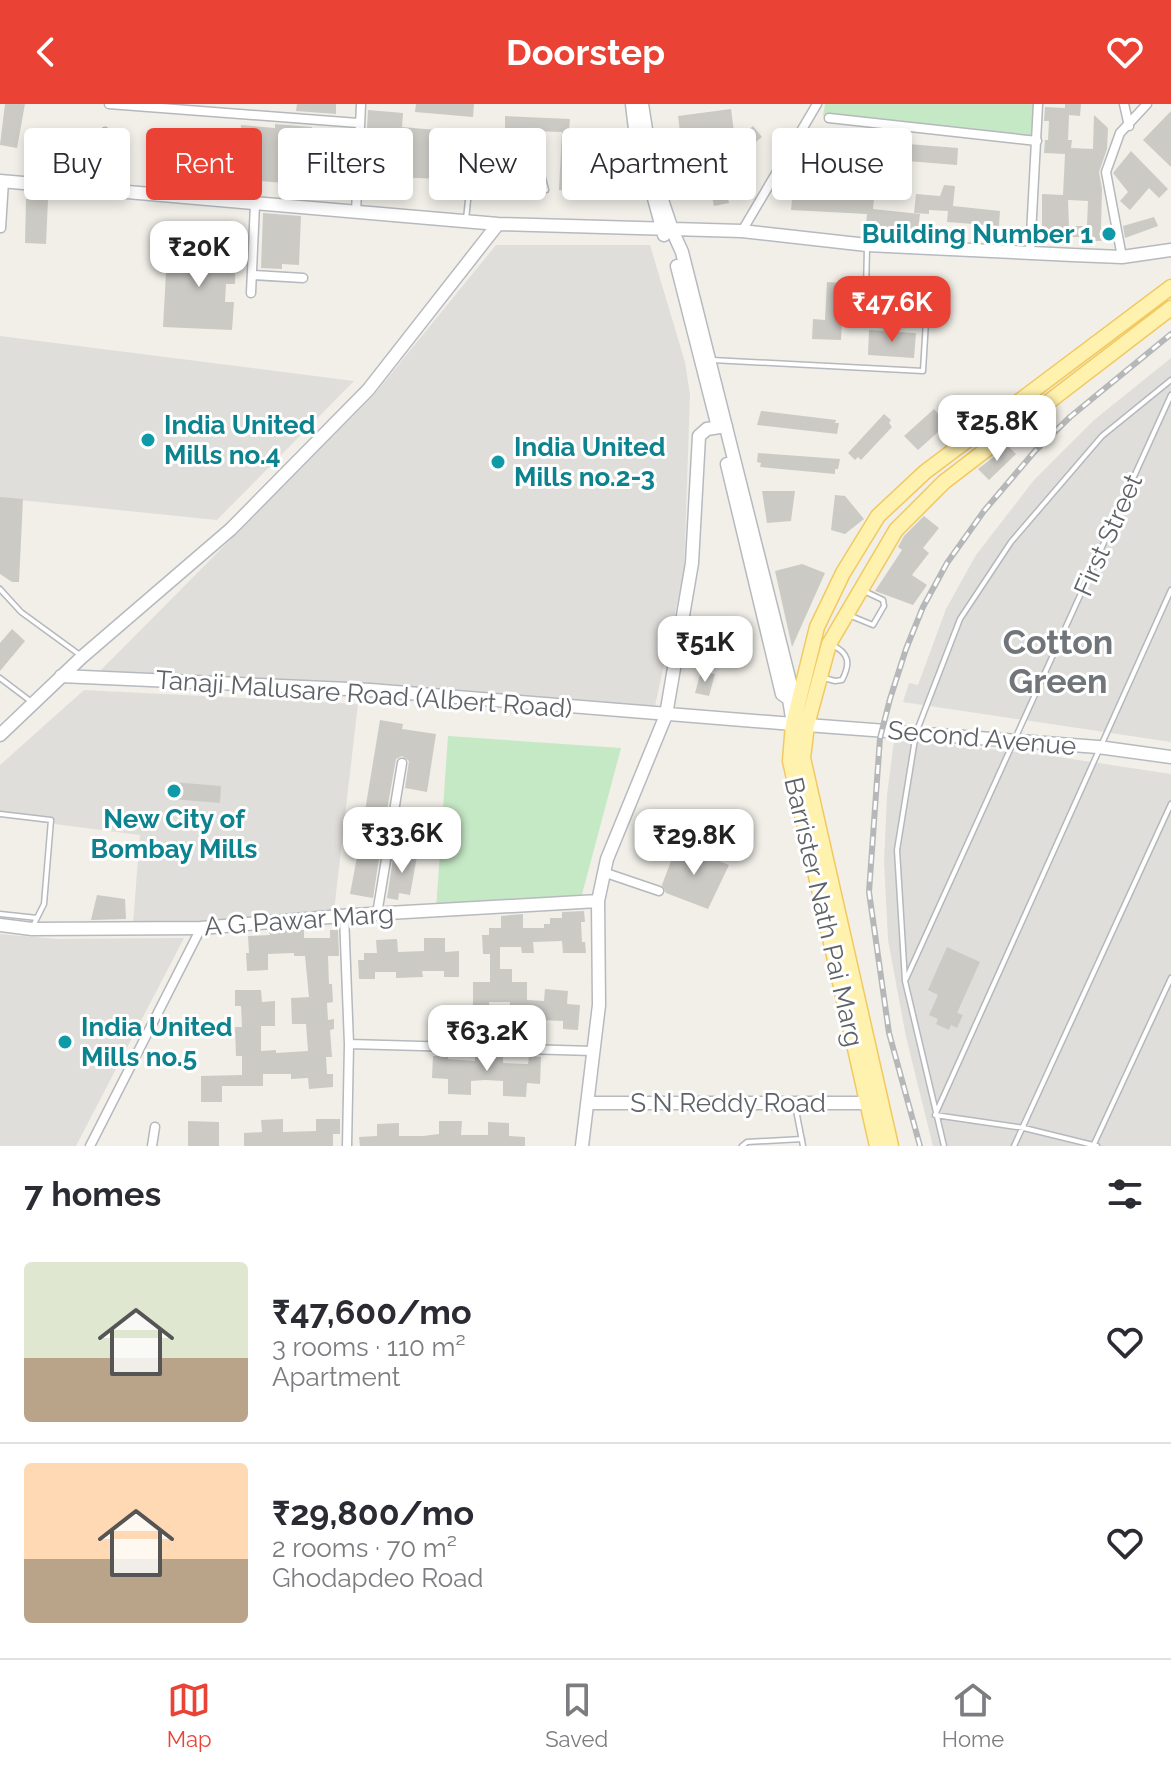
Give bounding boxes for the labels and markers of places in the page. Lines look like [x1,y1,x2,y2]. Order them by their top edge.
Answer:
place label: Building Number 1 [862,219,1093,249]
pin: ₹20K [152,221,246,289]
marker: Building Number 1 [1100,225,1118,243]
pin: ₹47.6K [827,276,957,344]
pin: ₹25.8K [932,395,1062,463]
place label: India United Mills no.4 [164,410,315,470]
marker: India United Mills no.4 [139,431,157,449]
place label: India United Mills no.2-3 [514,432,665,492]
marker: India United Mills no.2-3 [489,453,507,471]
pin: ₹51K [658,616,752,684]
marker: New City of Bombay Mills [165,782,183,800]
place label: New City of Bombay Mills [91,804,258,864]
pin: ₹33.6K [337,807,467,875]
pin: ₹29.8K [629,809,759,877]
pin: ₹63.2K [422,1005,552,1073]
place label: India United Mills no.5 [81,1012,232,1072]
marker: India United Mills no.5 [56,1033,74,1051]

